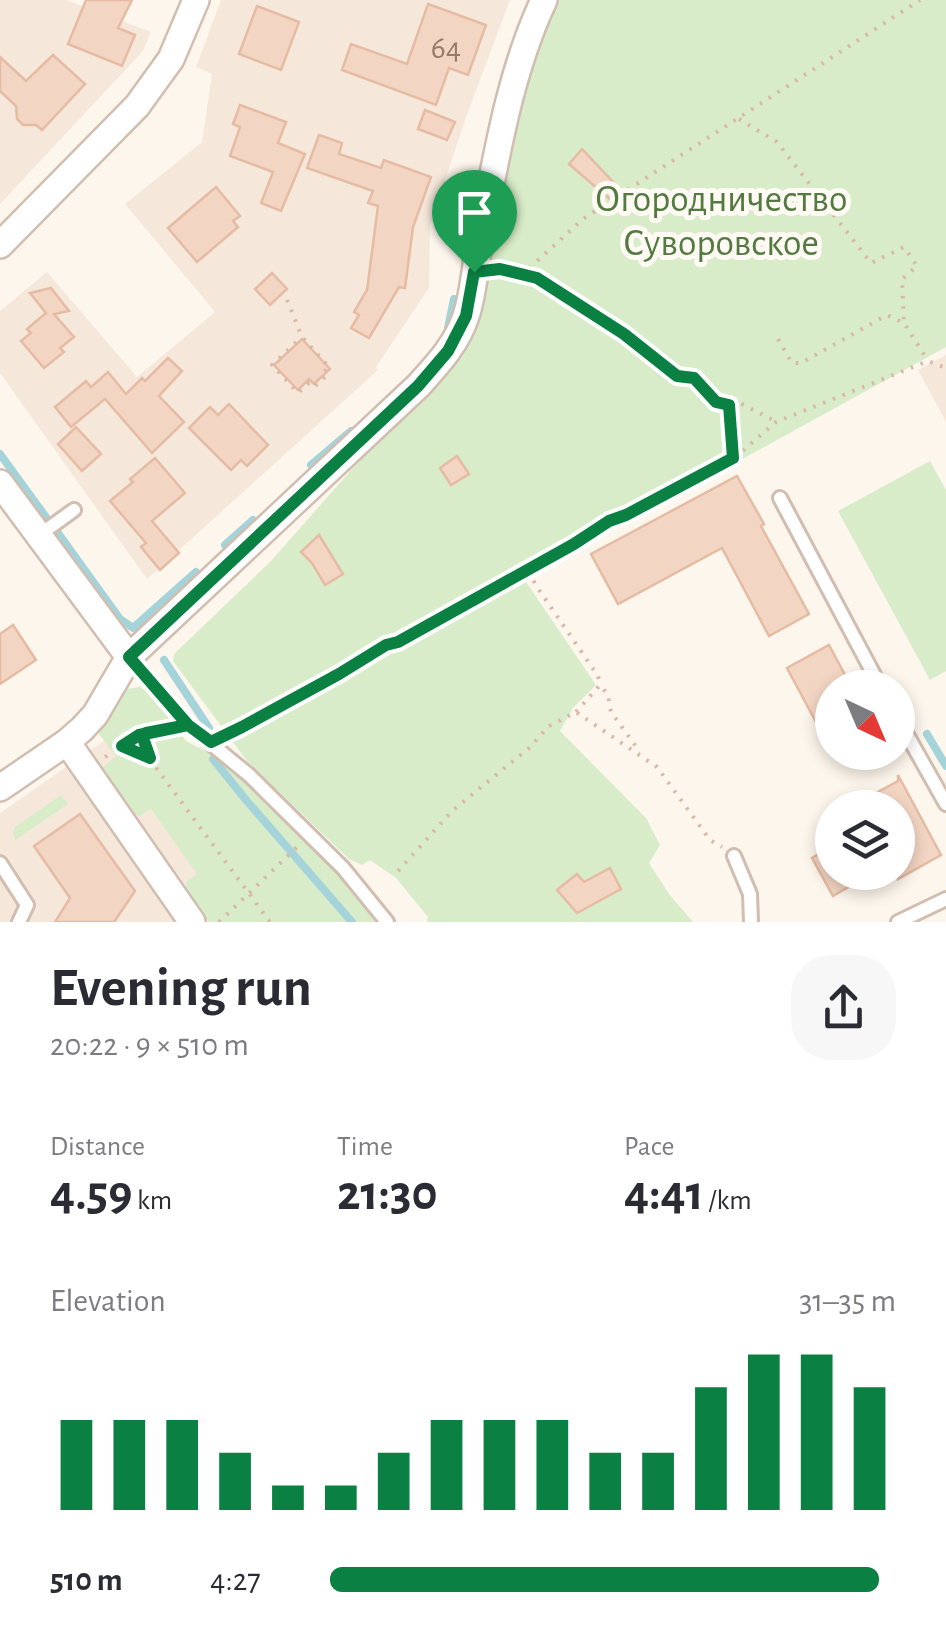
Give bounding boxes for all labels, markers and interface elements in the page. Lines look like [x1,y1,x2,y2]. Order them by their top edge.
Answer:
house number: 64 [431,32,461,64]
pin [432,170,517,273]
park label: Огородничество Суворовское [595,181,847,263]
icon: arrive [447,185,502,240]
north arrow [815,670,915,770]
map controls [815,670,915,890]
button: layers [815,790,915,890]
button: share [791,955,896,1060]
text: Evening run [50,961,312,1016]
text: 20:22 · 9 × 510 m [50,1029,249,1061]
text: Distance [50,1133,145,1161]
text: Time [337,1133,393,1161]
text: Pace [624,1133,674,1161]
text: 4.59 [50,1169,132,1219]
text: 21:30 [337,1169,438,1219]
text: 4:41 [624,1169,704,1219]
text: km [132,1187,172,1215]
text: /km [704,1187,752,1215]
text: Elevation [50,1285,166,1317]
text: 31–35 m [799,1285,896,1317]
text: 510 m [50,1564,123,1596]
text: 4:27 [210,1564,261,1596]

